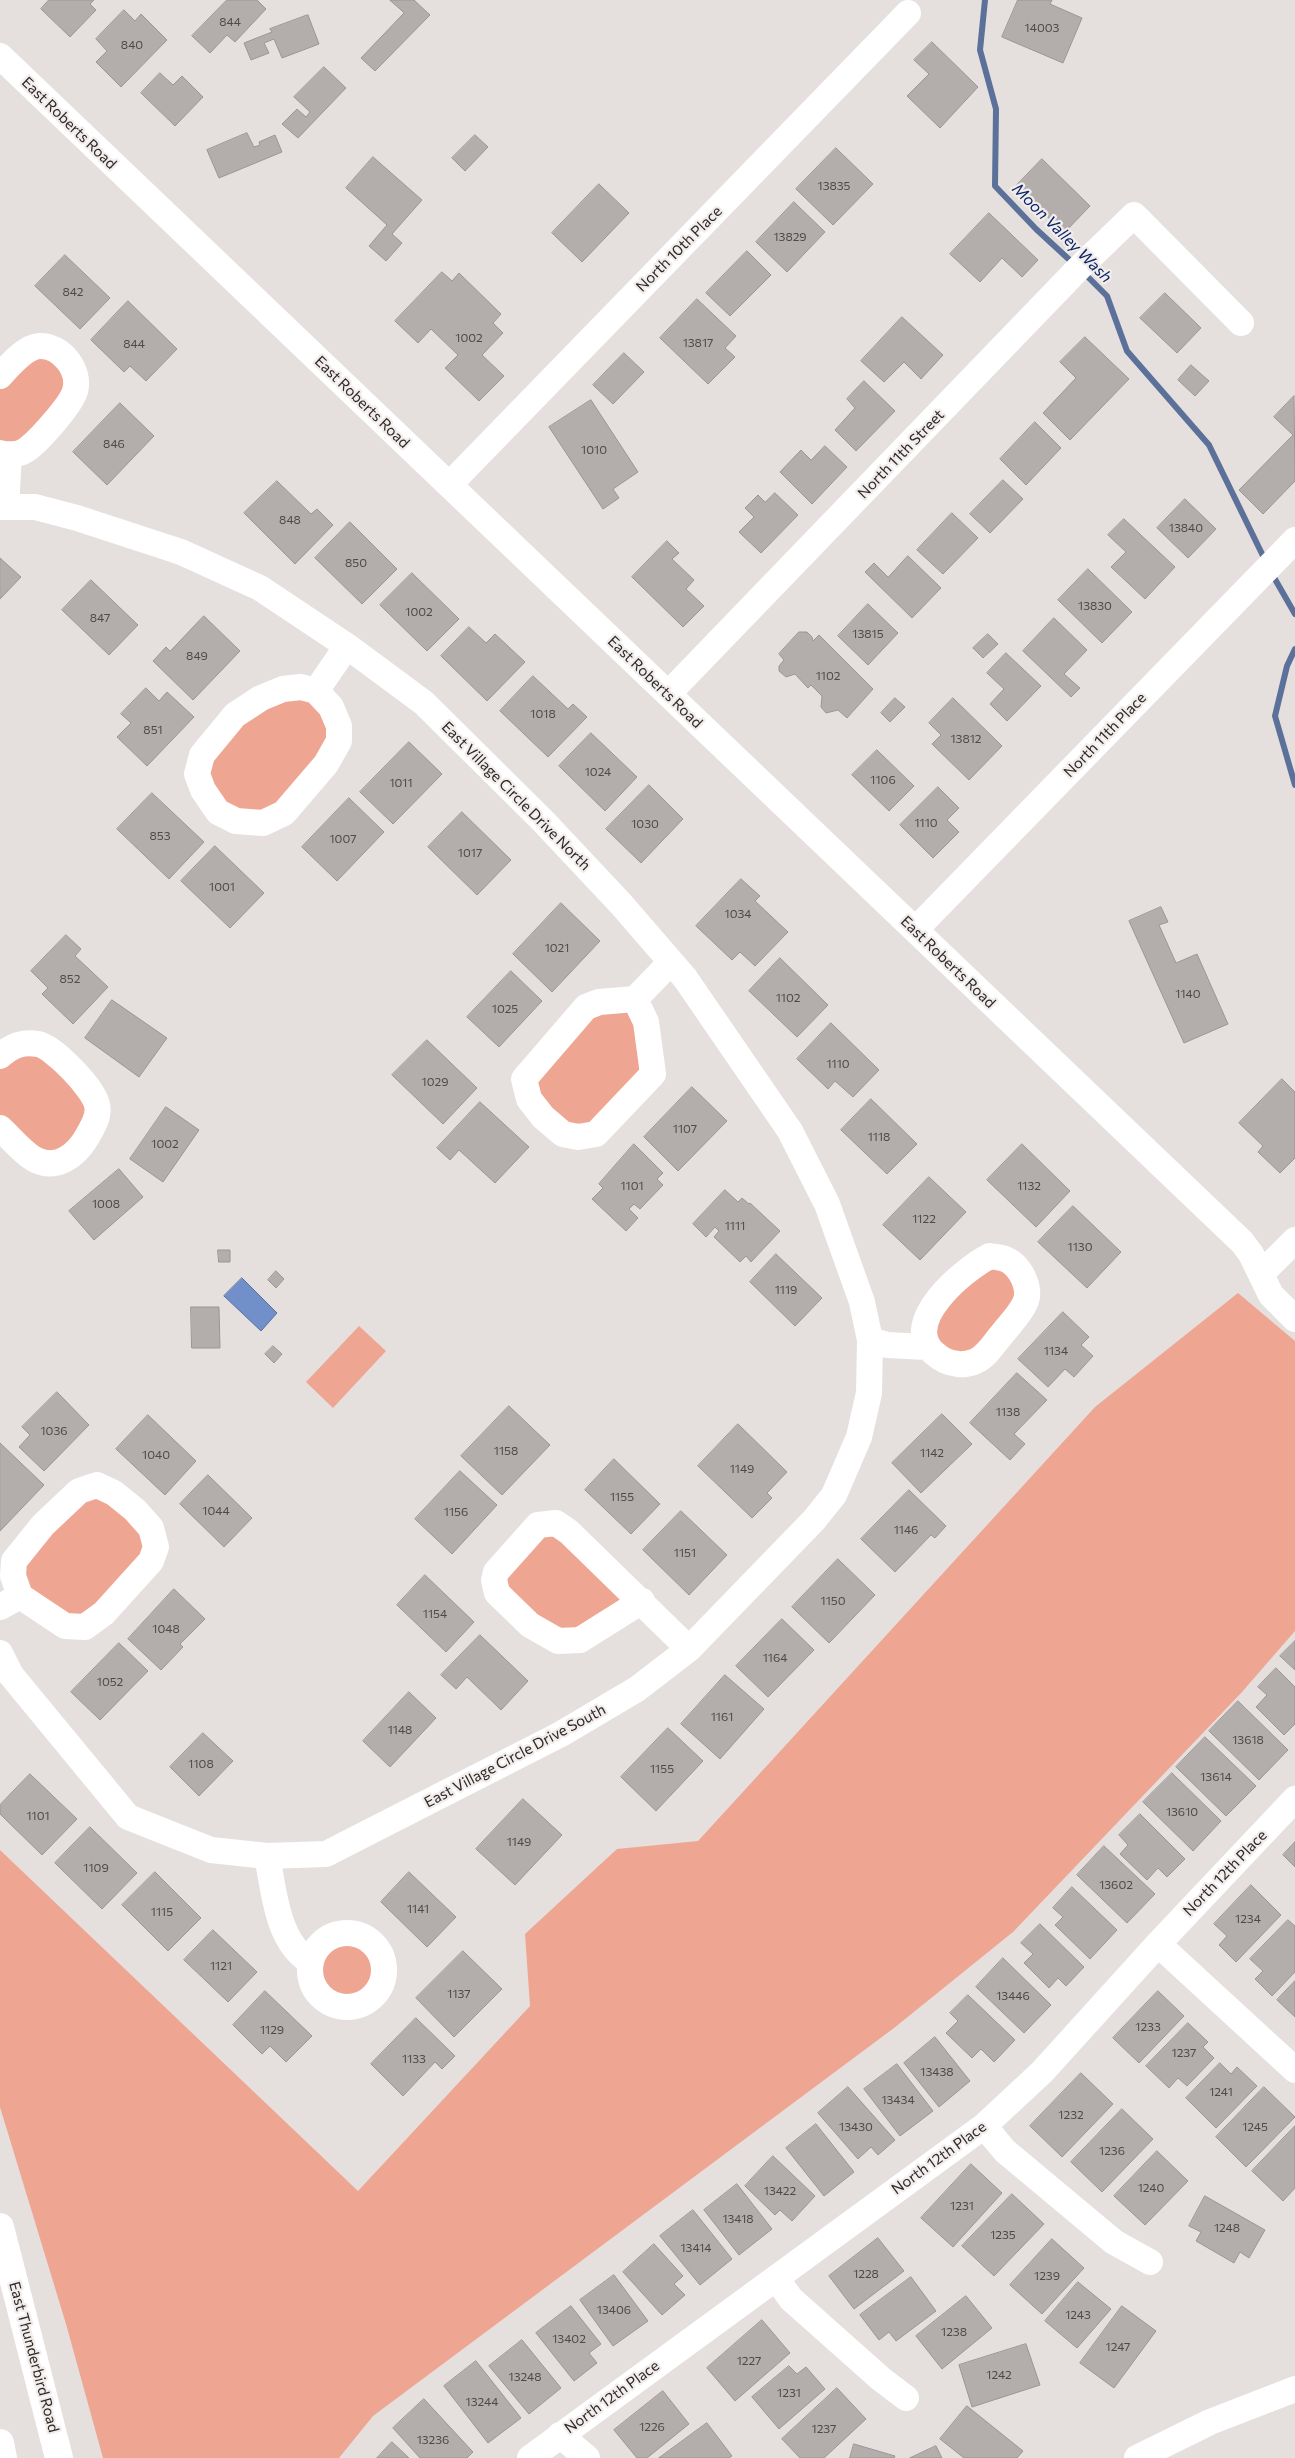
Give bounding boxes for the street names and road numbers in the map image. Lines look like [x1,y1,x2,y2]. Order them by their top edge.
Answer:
street label: East Roberts Road [18,73,120,173]
street label: North 10th Place [632,202,726,296]
street label: East Roberts Road [311,352,413,452]
street label: North 11th Street [854,406,948,502]
street label: East Roberts Road [604,632,706,732]
street label: North 11th Place [1060,689,1150,781]
street label: East Village Circle Drive North [438,718,594,874]
street label: East Roberts Road [897,912,999,1012]
street label: East Village Circle Drive South [421,1700,609,1812]
street label: North 12th Place [1179,1826,1271,1920]
street label: North 12th Place [888,2118,990,2198]
street label: East Thunderbird Road [5,2280,63,2434]
street label: North 12th Place [561,2357,663,2437]

